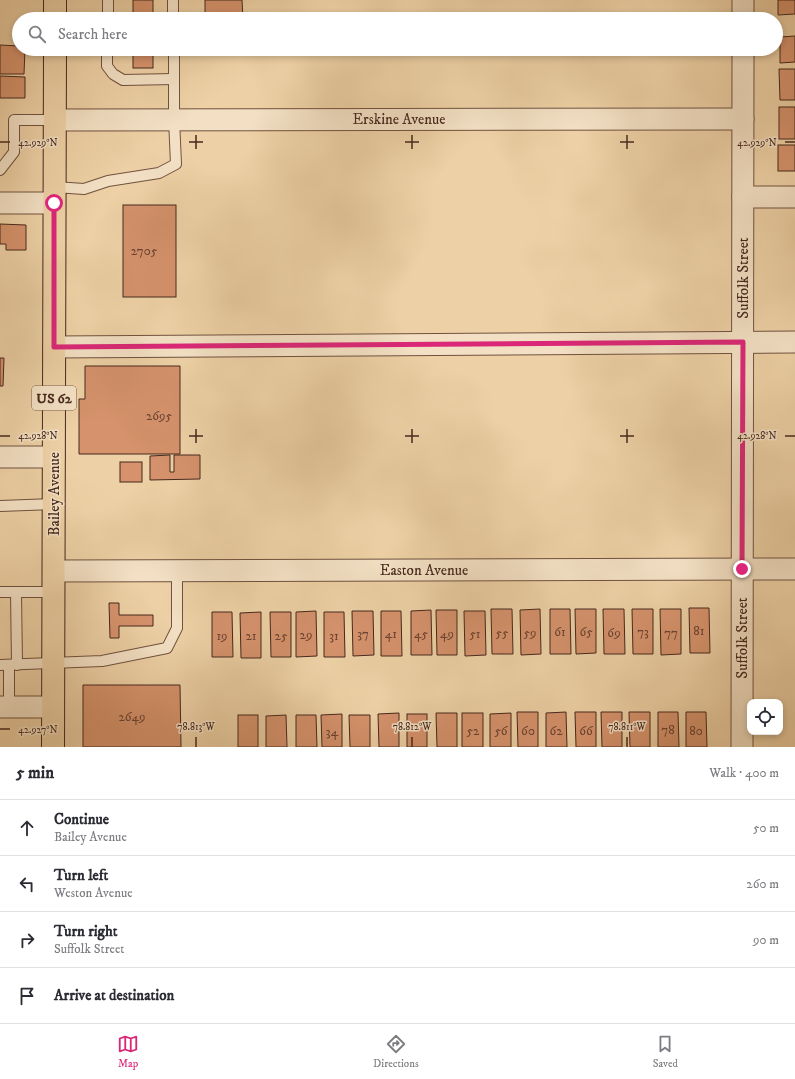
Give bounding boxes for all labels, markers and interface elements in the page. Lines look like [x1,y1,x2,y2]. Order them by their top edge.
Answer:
search box [12,12,783,56]
icon: search [26,23,48,45]
text: Search here [58,25,127,44]
street label: Erskine Avenue [353,110,445,129]
text: 42.929°N [18,137,58,149]
text: 42.929°N [737,137,777,149]
route start [45,194,63,212]
street label: Suffolk Street [734,237,753,319]
house number: 2705 [131,243,158,259]
road number: US 62 [32,386,76,410]
house number: 2695 [146,408,173,424]
text: 42.928°N [18,430,58,442]
text: 42.928°N [737,430,777,442]
street label: Bailey Avenue [45,452,64,536]
route end [733,560,751,578]
street label: Easton Avenue [380,561,468,580]
street label: Suffolk Street [733,597,752,679]
house number: 81 [693,623,705,639]
house number: 61 [554,624,566,640]
house number: 65 [579,624,593,640]
house number: 73 [637,624,649,640]
house number: 55 [496,625,509,641]
house number: 59 [524,625,536,641]
house number: 69 [607,625,621,641]
house number: 77 [664,625,678,641]
house number: 37 [357,626,369,642]
house number: 41 [385,626,397,642]
house number: 45 [414,626,428,642]
house number: 49 [440,626,454,642]
house number: 51 [469,626,481,642]
house number: 29 [300,627,312,643]
house number: 19 [216,628,228,644]
house number: 21 [245,628,257,644]
house number: 25 [275,628,288,644]
house number: 31 [329,628,339,644]
map controls [747,699,783,735]
button: locate [747,699,783,735]
house number: 2649 [118,709,146,725]
text: 78.813°W [177,721,216,733]
text: 78.812°W [393,721,432,733]
text: 78.811°W [608,721,647,733]
house number: 78 [661,722,675,738]
house number: 52 [467,723,480,739]
house number: 56 [494,723,509,739]
house number: 60 [521,723,535,739]
house number: 62 [549,723,563,739]
house number: 66 [579,723,594,739]
house number: 80 [689,723,703,739]
text: 42.927°N [18,724,58,736]
house number: 34 [326,724,339,740]
text: 5 min [16,762,54,784]
text: Walk · 400 m [709,765,779,781]
text: Continue [54,810,109,829]
icon: ahead [16,817,38,839]
text: 50 m [753,820,779,836]
text: Bailey Avenue [54,829,127,845]
text: Turn left [54,866,108,885]
icon: left [16,873,38,895]
text: 260 m [746,876,779,892]
text: Weston Avenue [54,885,133,901]
text: Turn right [54,922,117,941]
icon: right [16,929,38,951]
text: 90 m [753,932,779,948]
text: Suffolk Street [54,941,125,957]
icon: arrive [16,985,38,1007]
text: Arrive at destination [54,986,174,1005]
tab: Map [117,1033,139,1071]
tab: Directions [373,1033,419,1071]
tab: Saved [653,1033,678,1071]

